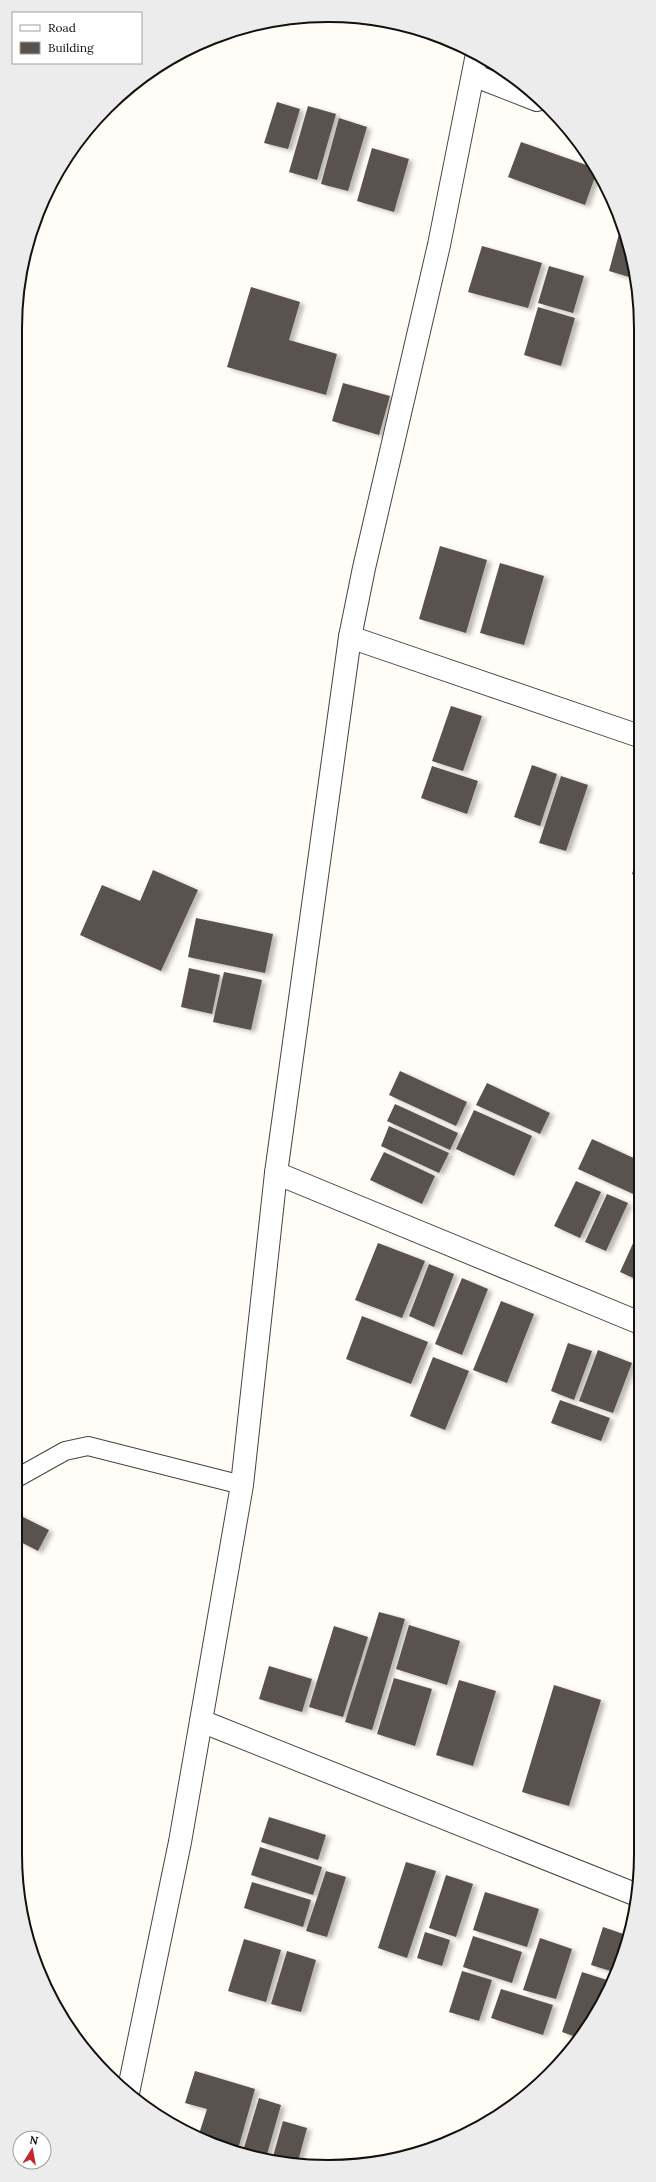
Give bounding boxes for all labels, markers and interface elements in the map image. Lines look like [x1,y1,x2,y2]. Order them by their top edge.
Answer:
legend [12,12,142,64]
text: Road [48,20,76,35]
text: Building [48,40,94,55]
north arrow [12,2130,52,2170]
text: N [28,2132,40,2148]

